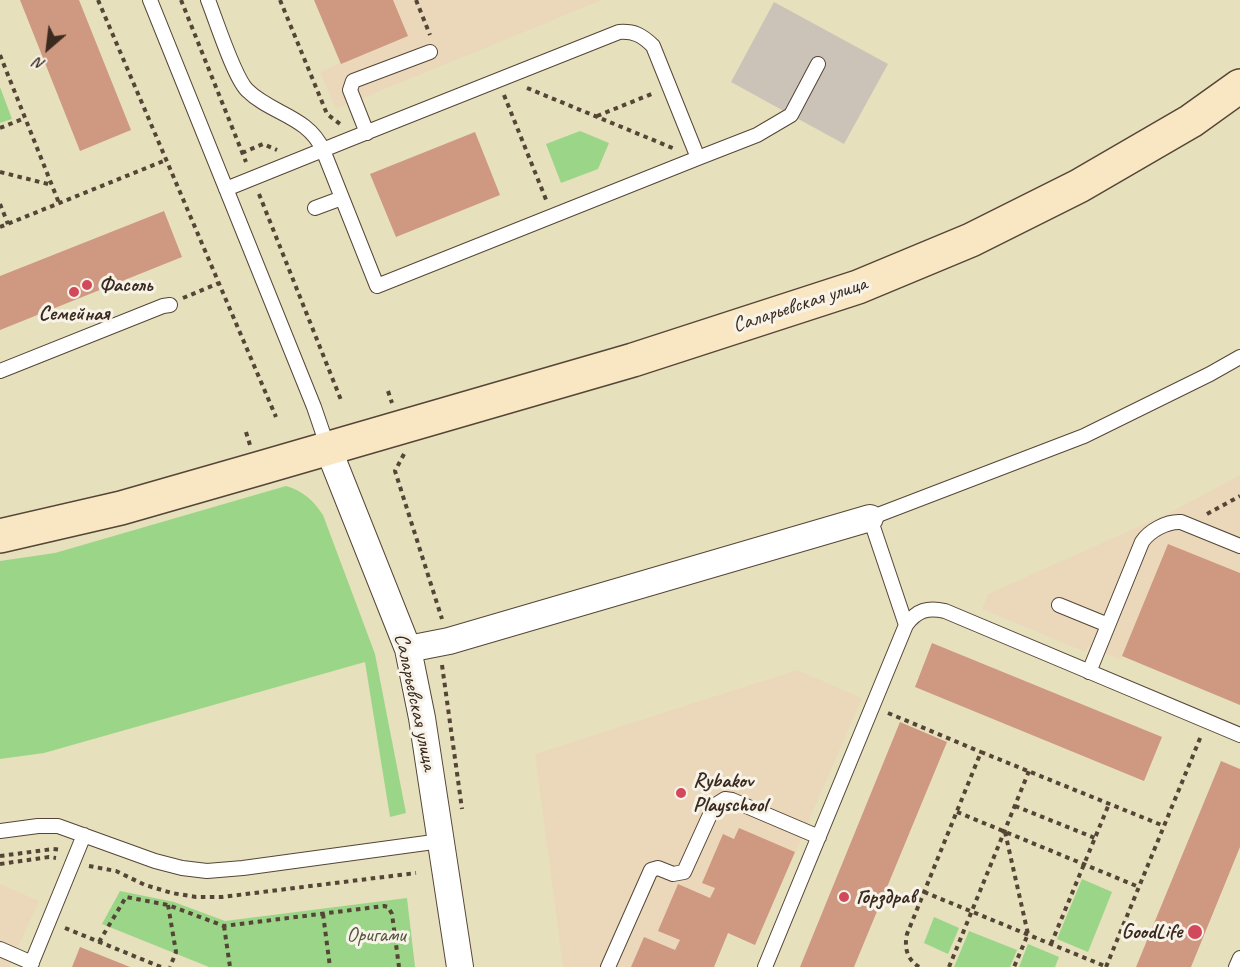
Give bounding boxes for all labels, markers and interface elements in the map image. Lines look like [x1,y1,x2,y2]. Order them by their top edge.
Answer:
north arrow [18,18,78,78]
text: N [30,53,49,75]
street label: Саларьевская улица [730,271,870,339]
place label: Фасоль [99,272,152,298]
marker: Фасоль [80,278,94,292]
marker: Семейная [67,285,81,299]
place label: Семейная [39,301,109,327]
street label: Саларьевская улица [388,631,442,773]
place label: Rybakov Playschool [693,768,767,818]
marker: Rybakov Playschool [674,786,688,800]
place label: Горздрав [856,884,916,910]
marker: Горздрав [837,890,851,904]
place label: GoodLife [1122,919,1182,945]
park label: Оригами [347,922,405,948]
marker: GoodLife [1186,923,1204,941]

